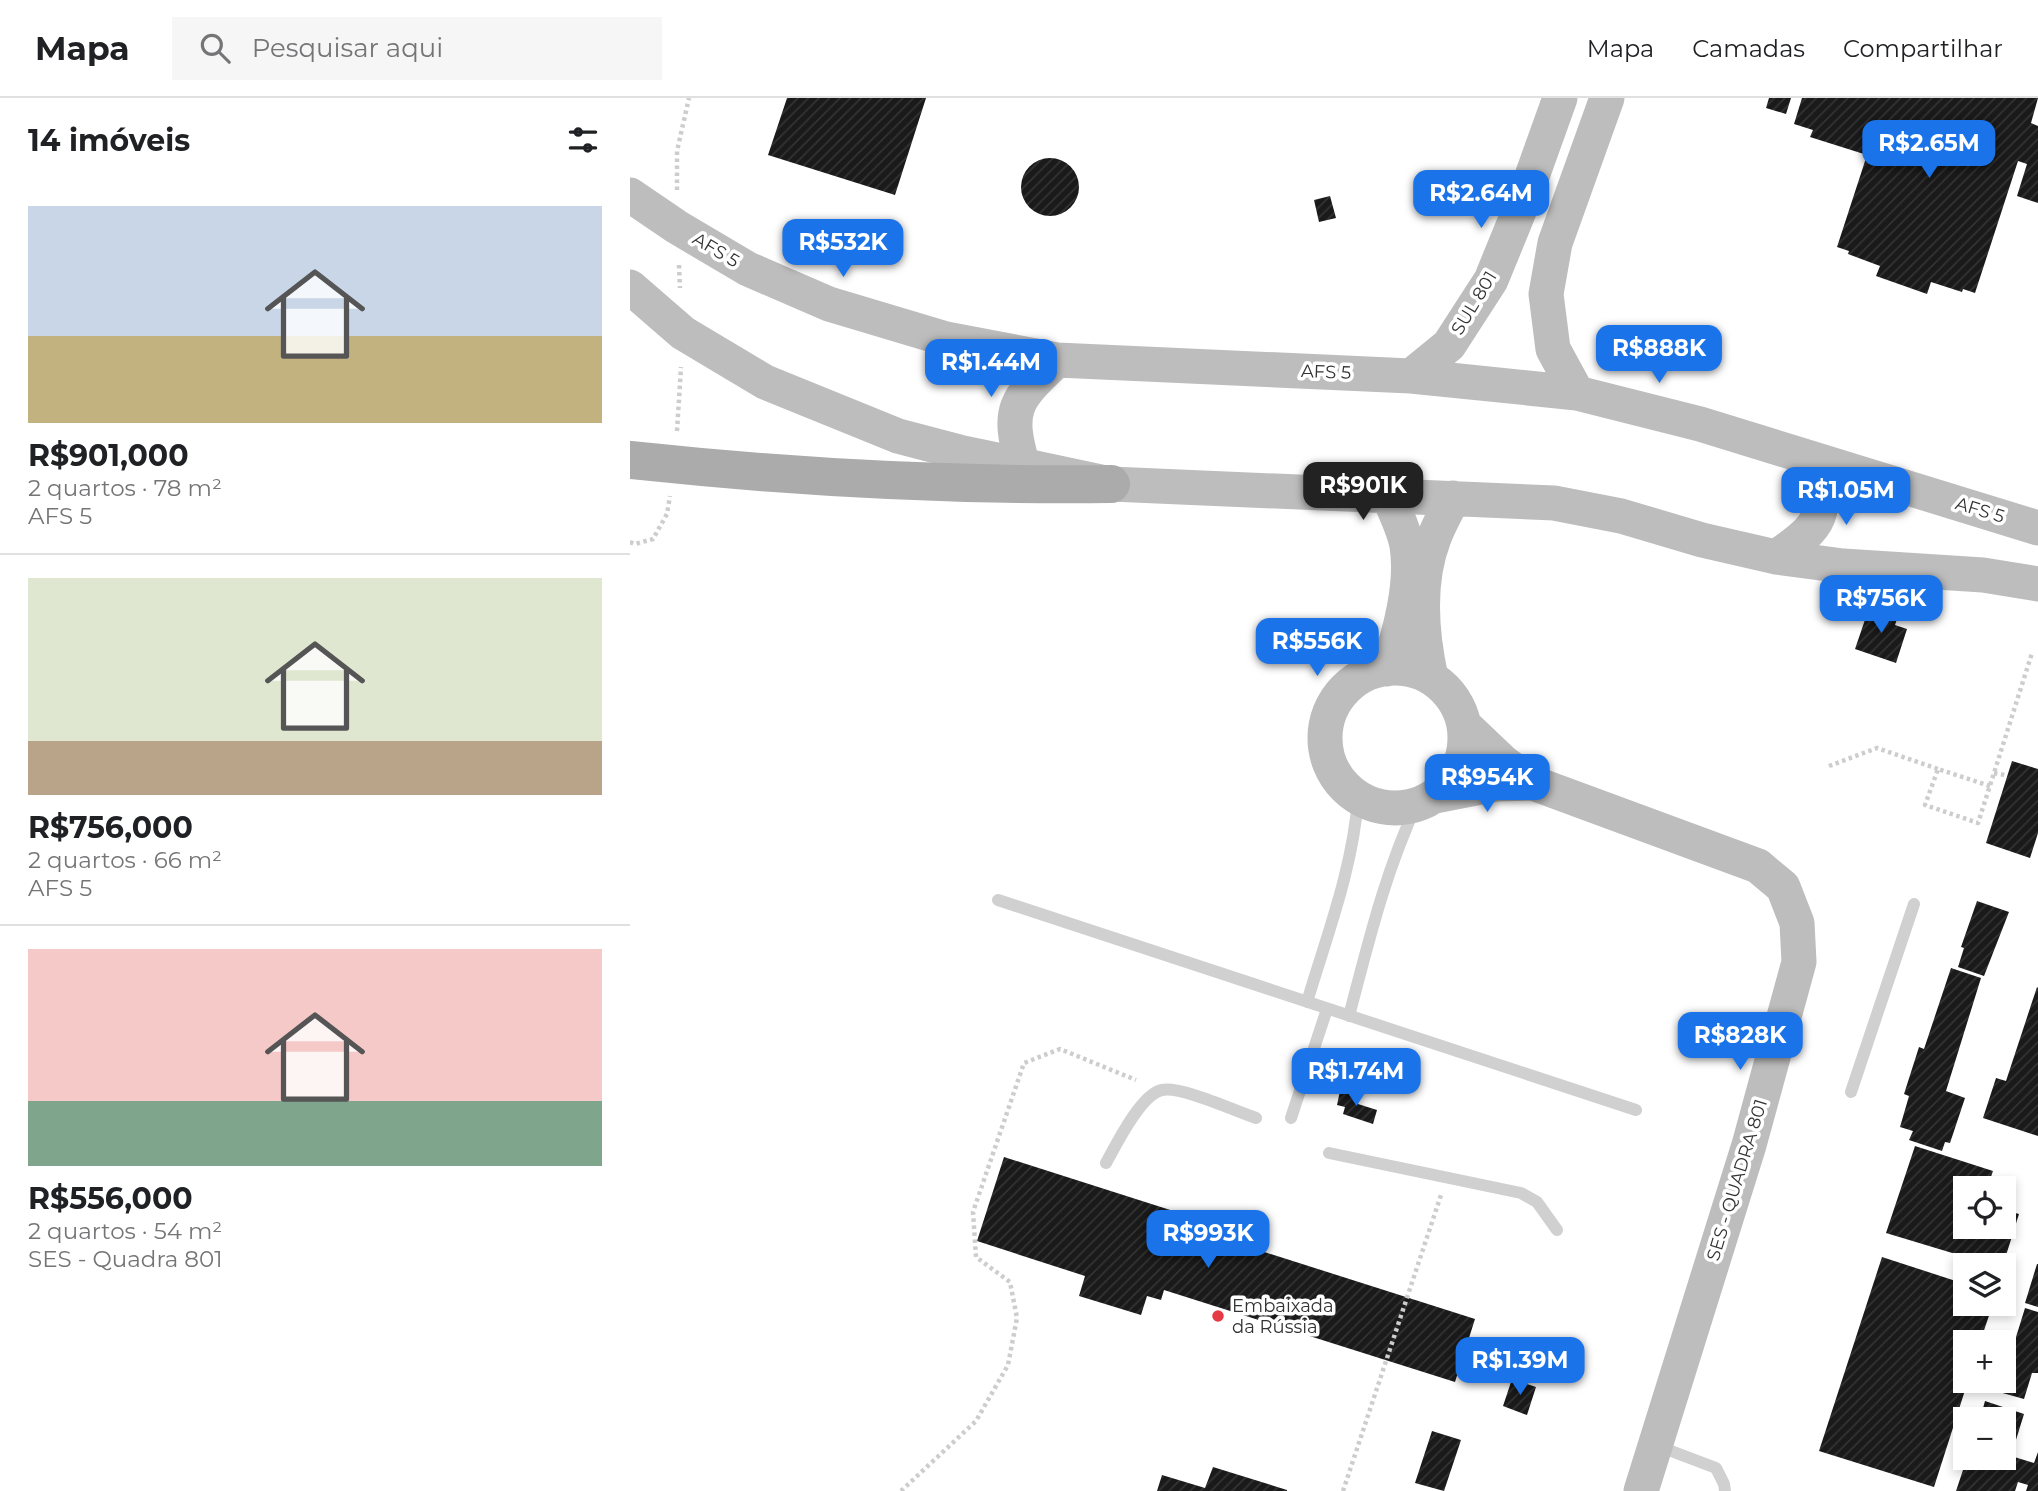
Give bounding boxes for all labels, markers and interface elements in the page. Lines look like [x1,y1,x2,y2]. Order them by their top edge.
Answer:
search box [172,17,662,80]
text: Mapa [35,28,130,68]
icon: search [196,29,234,67]
text: Pesquisar aqui [252,32,443,64]
text: Mapa [1587,34,1654,63]
text: Camadas [1692,34,1805,63]
text: Compartilhar [1843,34,2003,63]
pin: R$2.65M [1864,120,1994,180]
icon: filters [564,121,602,159]
text: 14 imóveis [28,122,190,159]
text: R$2.65M [1878,129,1980,157]
pin: R$2.64M [1416,170,1546,230]
text: R$2.64M [1429,179,1533,207]
pin: R$532K [786,220,900,279]
street label: AFS 5 [689,228,743,272]
text: R$532K [798,228,888,256]
icon: home [252,251,378,377]
street label: SUL 801 [1446,267,1502,339]
pin: R$888K [1602,326,1716,385]
text: R$888K [1612,334,1706,362]
pin: R$1.44M [926,340,1056,399]
text: R$1.44M [941,348,1041,376]
street label: AFS 5 [1301,360,1351,384]
text: R$901,000 [28,437,189,474]
pin: R$901K [1306,462,1420,522]
pin: R$1.05M [1781,468,1911,527]
text: R$901K [1319,471,1407,499]
text: 2 quartos · 78 m² [28,474,222,502]
text: R$1.05M [1797,476,1895,504]
street label: AFS 5 [1953,492,2007,528]
text: AFS 5 [28,502,92,530]
pin: R$756K [1824,575,1938,635]
text: R$756K [1836,584,1926,612]
pin: R$556K [1260,618,1374,678]
icon: home [252,623,378,749]
text: R$556K [1272,627,1362,655]
pin: R$954K [1430,754,1544,814]
text: R$954K [1441,763,1533,791]
text: R$756,000 [28,809,193,846]
text: 2 quartos · 66 m² [28,846,222,874]
text: AFS 5 [28,874,92,902]
icon: home [252,994,378,1120]
pin: R$828K [1683,1012,1797,1072]
text: R$828K [1694,1021,1786,1049]
pin: R$1.74M [1291,1048,1421,1108]
text: R$1.74M [1308,1057,1404,1085]
street label: SES - QUADRA 801 [1702,1097,1772,1263]
map controls [1953,1176,2016,1470]
button: locate [1953,1176,2016,1239]
text: R$556,000 [28,1180,193,1217]
pin: R$993K [1151,1210,1265,1270]
text: 2 quartos · 54 m² [28,1217,222,1245]
text: R$993K [1162,1219,1254,1247]
text: SES - Quadra 801 [28,1245,223,1273]
button: layers [1953,1253,2016,1316]
place label: Embaixada da Rússia [1232,1295,1334,1338]
marker: Embaixada da Rússia [1210,1308,1226,1324]
button: + [1953,1330,2016,1393]
pin: R$1.39M [1455,1338,1585,1397]
text: R$1.39M [1472,1346,1568,1374]
button: − [1953,1407,2016,1470]

